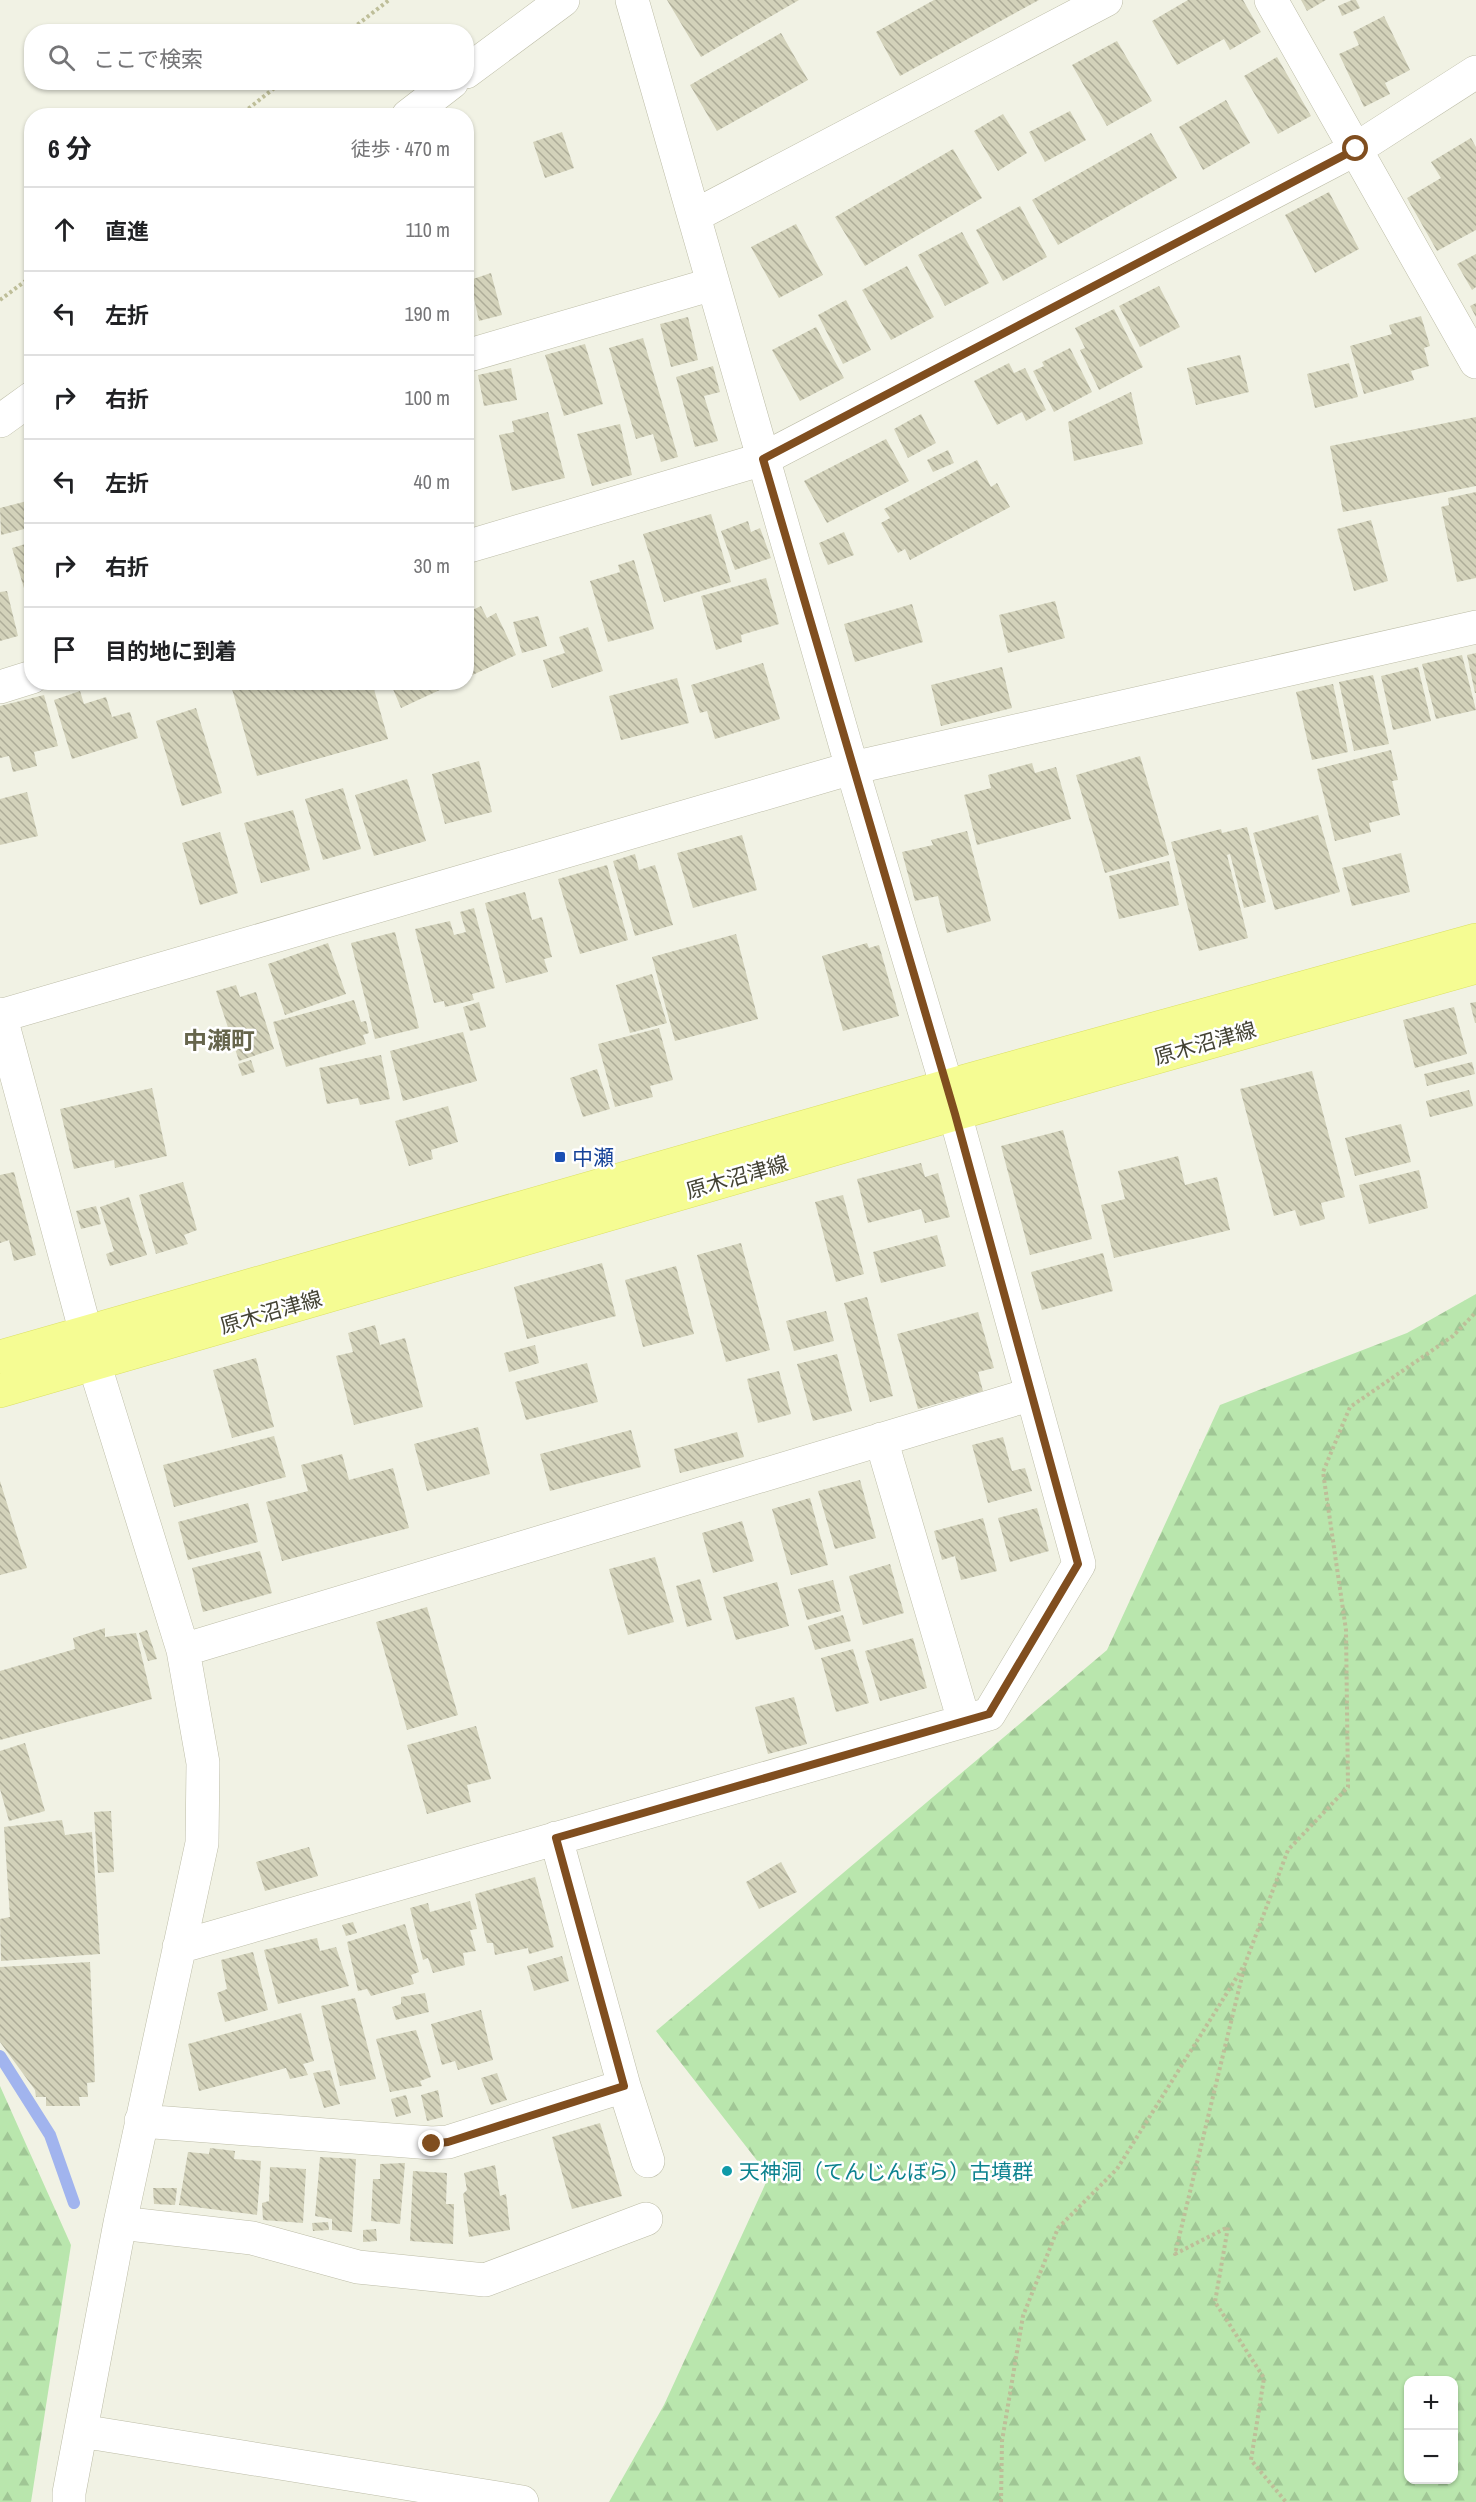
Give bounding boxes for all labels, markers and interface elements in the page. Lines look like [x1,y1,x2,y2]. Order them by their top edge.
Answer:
search box [24,24,474,90]
icon: search [45,41,78,74]
text: ここで検索 [93,44,203,74]
text: 6 分 [48,131,92,166]
text: 徒歩 · 470 m [351,135,450,162]
route start [1342,135,1368,161]
icon: ahead [48,213,81,246]
text: 直進 [105,216,149,246]
text: 110 m [406,216,450,243]
icon: left [48,297,81,330]
text: 左折 [105,300,149,330]
text: 190 m [404,300,450,327]
icon: right [48,381,81,414]
text: 右折 [105,384,149,414]
text: 100 m [404,384,450,411]
icon: left [48,465,81,498]
text: 左折 [105,468,149,498]
text: 40 m [414,468,450,495]
icon: right [48,549,81,582]
text: 右折 [105,552,149,582]
text: 30 m [414,552,450,579]
icon: arrive [48,633,81,666]
text: 目的地に到着 [105,636,237,666]
street label: 原木沼津線 [1151,1015,1259,1071]
district label: 中瀬町 [183,1024,255,1056]
place label: 中瀬 [572,1143,614,1172]
street label: 原木沼津線 [683,1149,791,1205]
marker: 中瀬 [553,1150,567,1164]
street label: 原木沼津線 [217,1284,325,1340]
route end [418,2130,444,2156]
place label: 天神洞（てんじんぼら）古墳群 [739,2157,1033,2186]
marker: 天神洞（てんじんぼら）古墳群 [720,2164,734,2178]
map controls [1404,2376,1458,2484]
button: + [1404,2376,1458,2430]
button: − [1404,2430,1458,2484]

